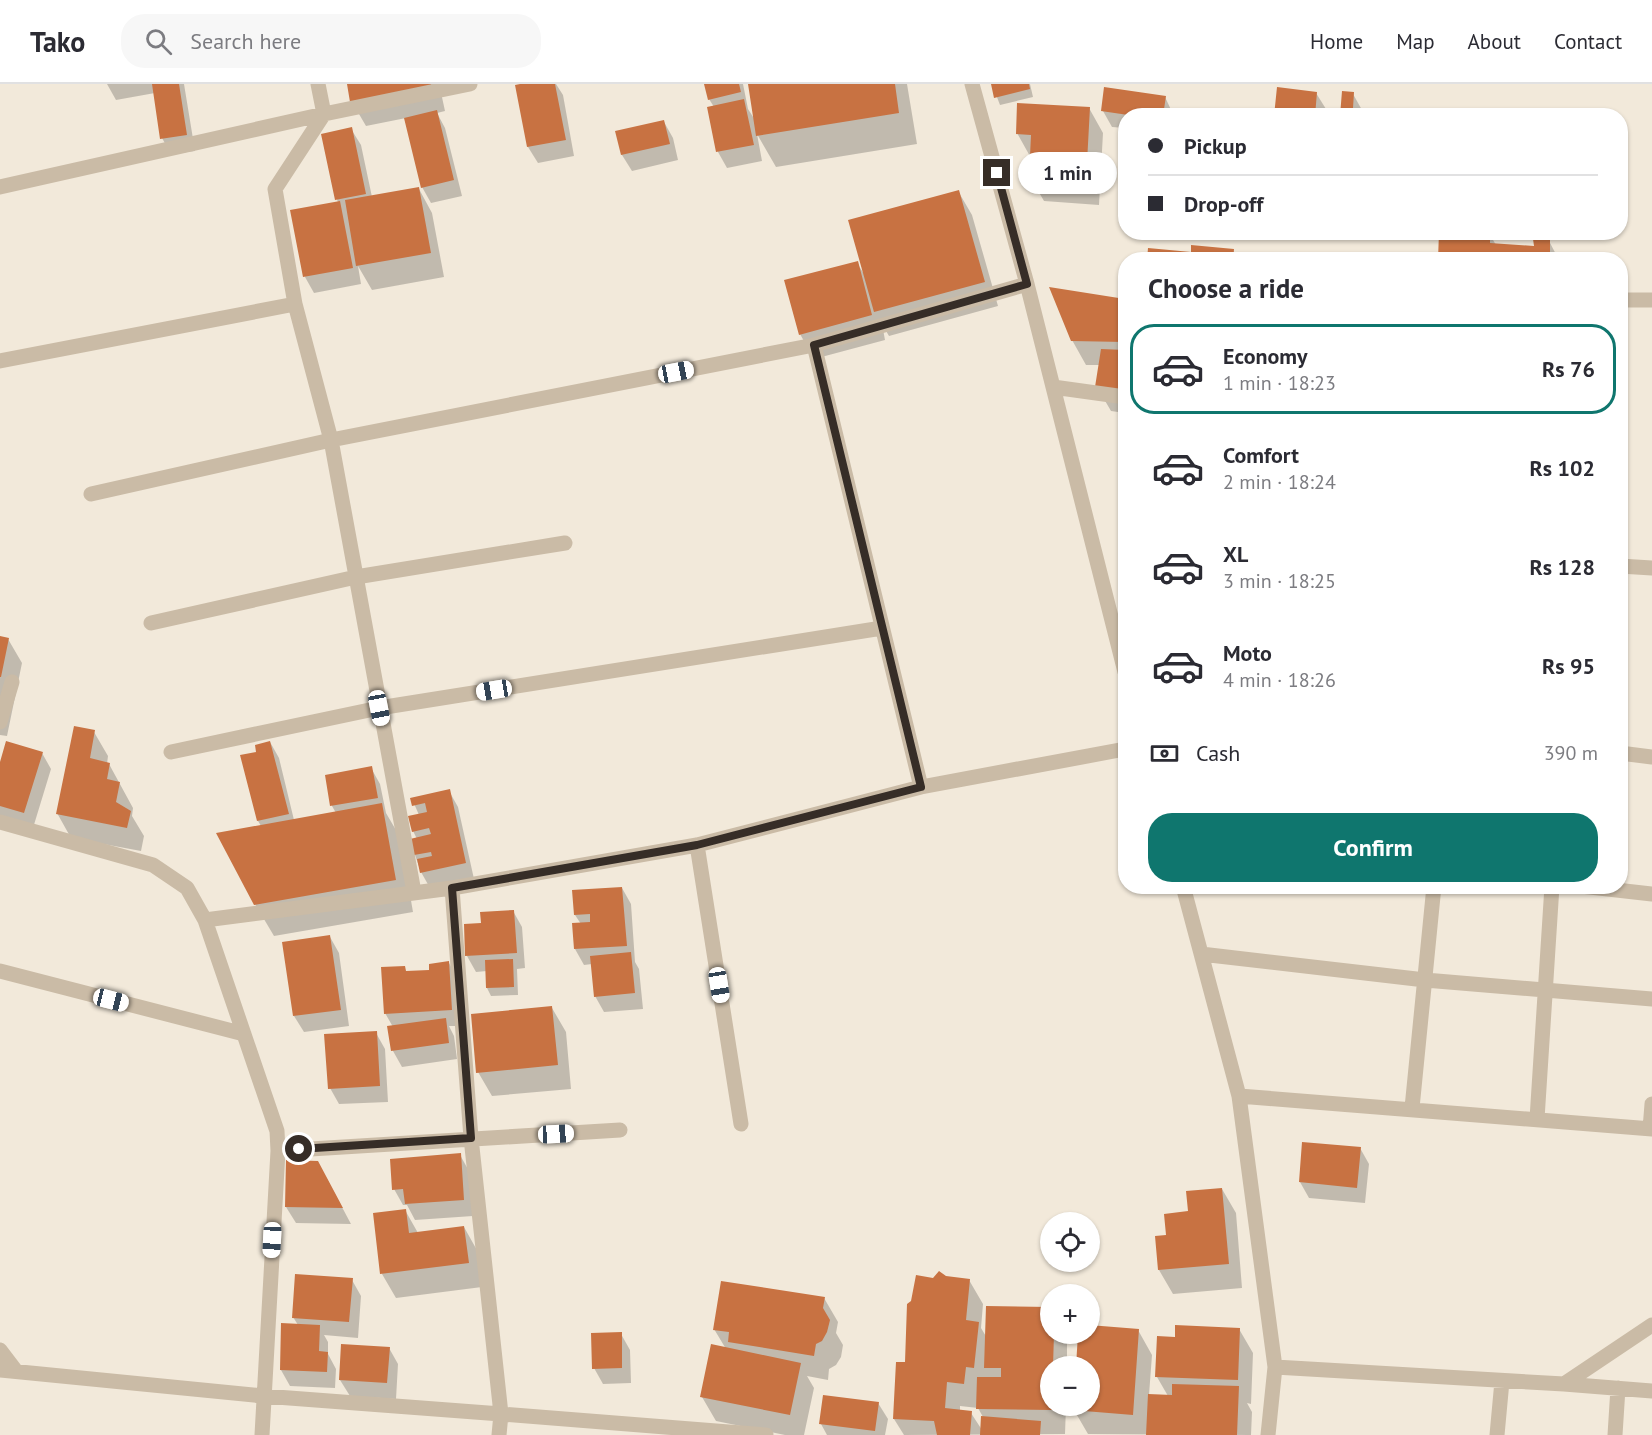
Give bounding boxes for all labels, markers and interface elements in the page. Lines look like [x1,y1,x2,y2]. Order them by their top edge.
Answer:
search box [121,14,541,68]
text: Tako [30,23,85,60]
icon: search [142,25,175,58]
text: Search here [190,27,301,55]
text: Home [1310,28,1363,55]
text: Map [1396,28,1435,55]
text: About [1468,28,1521,55]
text: Contact [1554,28,1622,55]
text: Pickup [1184,132,1247,160]
callout: 1 min [1018,152,1117,194]
route end [983,159,1010,186]
text: 1 min [1043,160,1092,186]
text: Drop-off [1184,190,1263,218]
text: Choose a ride [1148,271,1304,305]
icon: car [1151,342,1205,396]
text: Economy [1223,342,1307,370]
text: Rs 76 [1542,355,1595,383]
car [657,360,695,384]
text: 1 min · 18:23 [1223,370,1336,396]
icon: car [1151,441,1205,495]
text: Comfort [1223,441,1299,469]
text: Rs 102 [1529,454,1595,482]
text: 2 min · 18:24 [1223,469,1336,495]
icon: car [1151,540,1205,594]
text: XL [1223,540,1248,568]
text: Rs 128 [1529,553,1595,581]
text: 3 min · 18:25 [1223,568,1336,594]
icon: car [1151,639,1205,693]
text: Moto [1223,639,1272,667]
text: Rs 95 [1542,652,1595,680]
text: 4 min · 18:26 [1223,667,1336,693]
car [475,678,513,702]
car [367,689,391,727]
icon: cash [1148,737,1181,770]
text: Cash [1196,739,1240,767]
text: 390 m [1544,740,1598,766]
button: Confirm [1148,813,1598,882]
car [707,966,731,1004]
car [91,987,131,1013]
car [538,1124,574,1144]
route start [285,1135,312,1162]
map controls [1040,1212,1100,1416]
button: locate [1040,1212,1100,1272]
car [262,1222,282,1258]
button: + [1040,1284,1100,1344]
button: − [1040,1356,1100,1416]

